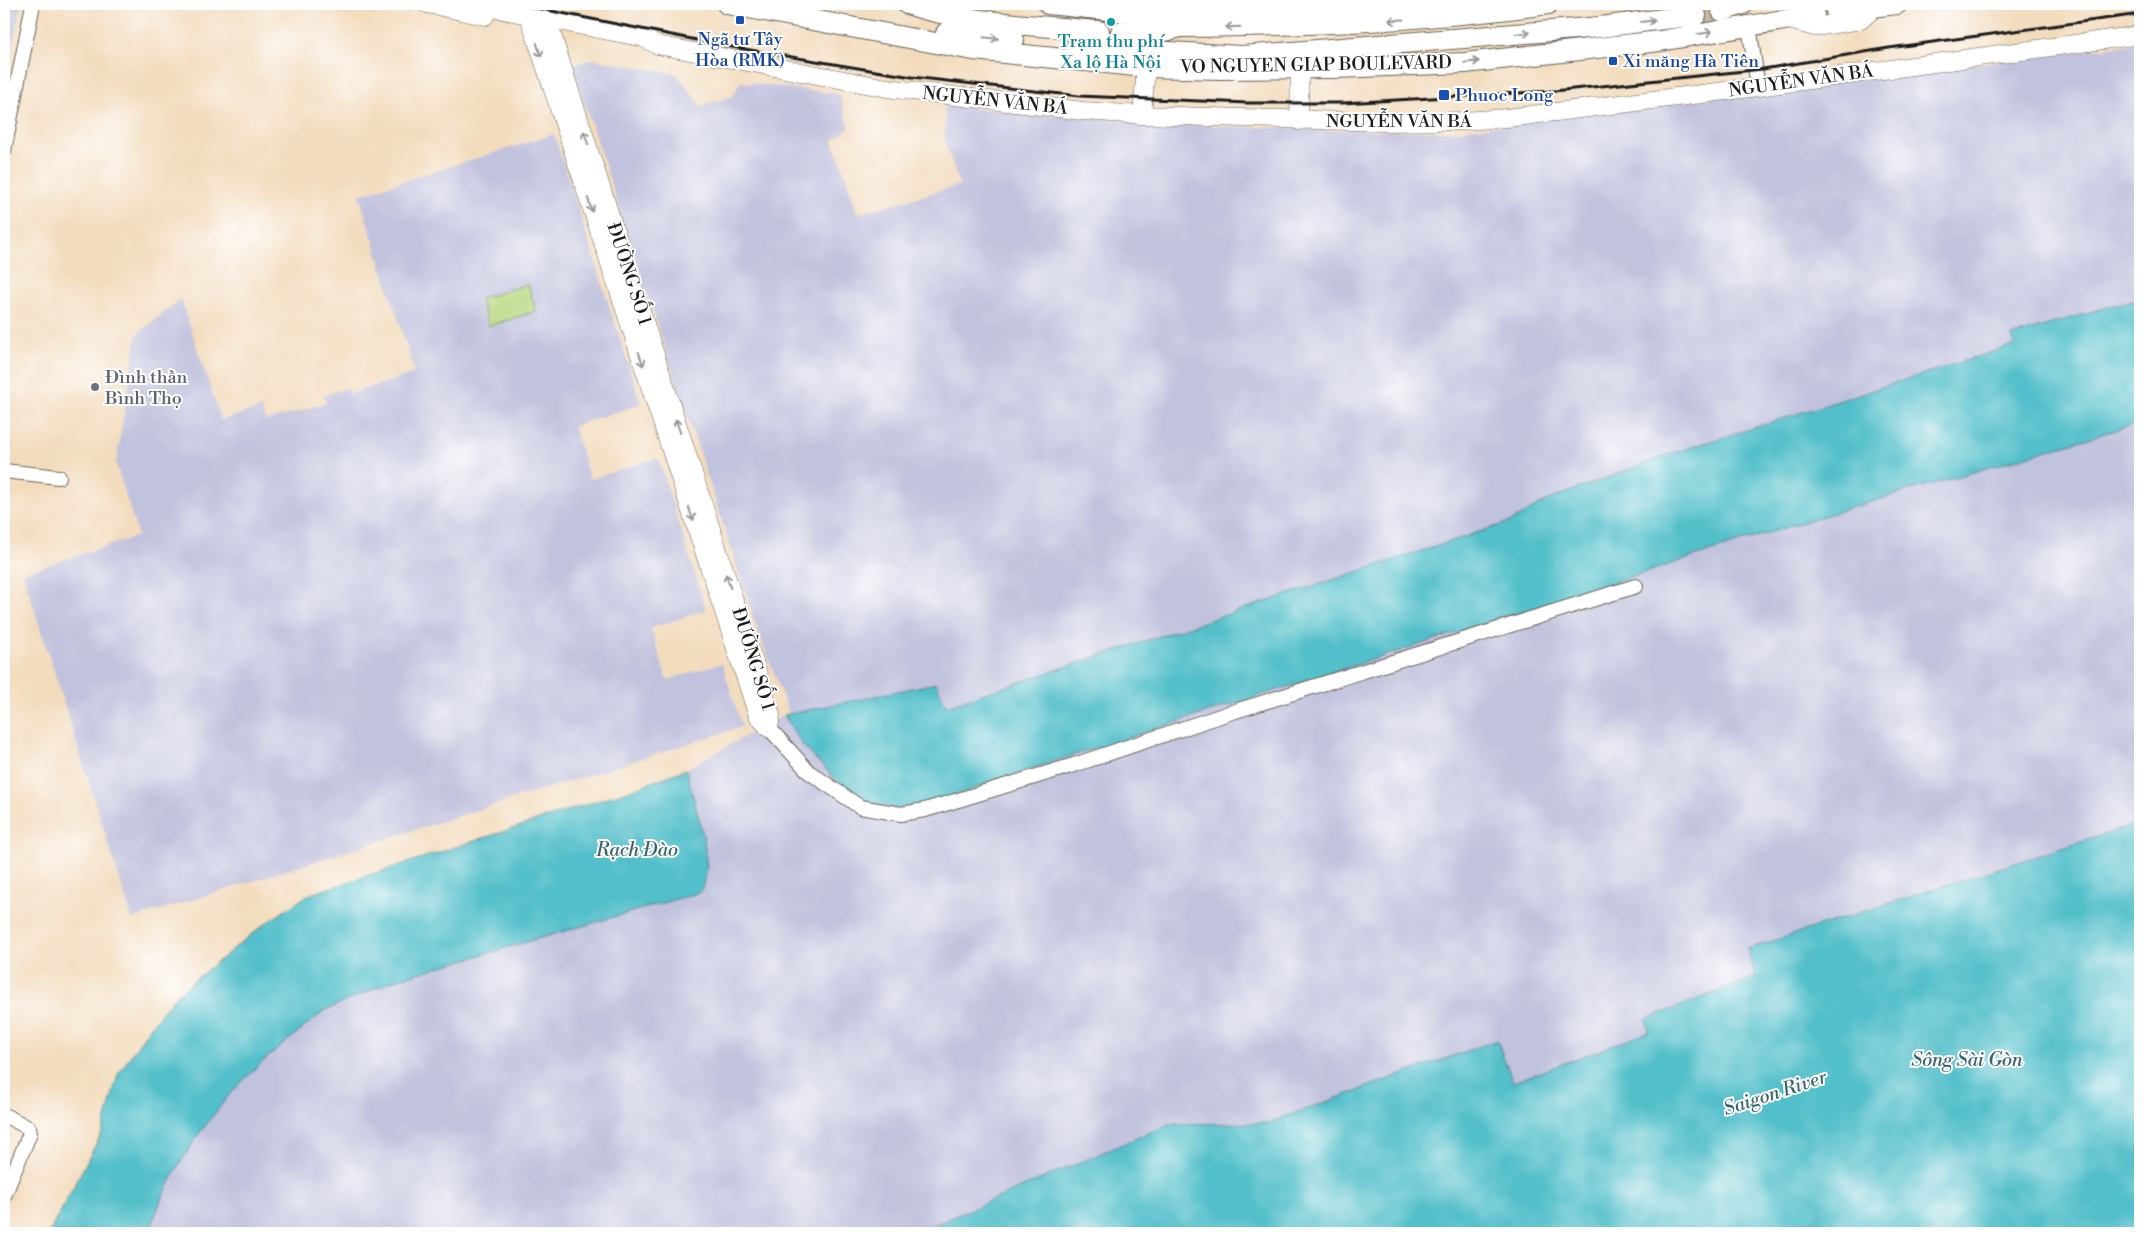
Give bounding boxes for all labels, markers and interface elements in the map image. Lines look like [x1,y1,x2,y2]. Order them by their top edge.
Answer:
marker: Ngã tư Tây Hòa (RMK) [734,14,746,26]
one-way arrow [1388,15,1404,24]
marker: Trạm thu phí Xa lộ Hà Nội [1105,16,1117,28]
one-way arrow [1640,16,1656,26]
one-way arrow [1225,22,1241,31]
place label: Ngã tư Tây Hòa (RMK) [695,28,785,72]
one-way arrow [1696,28,1712,38]
one-way arrow [1515,29,1531,38]
place label: Trạm thu phí Xa lộ Hà Nội [1058,30,1165,74]
one-way arrow [983,33,999,43]
one-way arrow [535,42,545,58]
place label: Xi măng Hà Tiên [1622,50,1759,73]
street label: VO NGUYEN GIAP BOULEVARD [1179,51,1452,79]
marker: Xi măng Hà Tiên [1607,55,1619,67]
street label: NGUYỄN VĂN BÁ [1727,56,1875,103]
one-way arrow [1464,57,1480,67]
street label: NGUYỄN VĂN BÁ [921,79,1070,120]
place label: Phuoc Long [1455,84,1554,107]
marker: Phuoc Long [1437,88,1451,102]
street label: NGUYỄN VĂN BÁ [1326,107,1473,133]
one-way arrow [580,131,590,147]
one-way arrow [586,196,595,212]
street label: ĐƯỜNG SỐ 1 [602,219,658,328]
one-way arrow [636,351,646,367]
place label: Đình thần Bình Thọ [104,366,188,410]
marker: Đình thần Bình Thọ [89,381,101,393]
one-way arrow [673,419,683,435]
one-way arrow [687,505,697,521]
one-way arrow [723,573,733,589]
street label: ĐƯỜNG SỐ 1 [726,604,782,714]
water label: Rạch Đào [595,838,678,862]
water label: Sông Sài Gòn [1911,1048,2023,1072]
water label: Saigon River [1720,1065,1831,1121]

